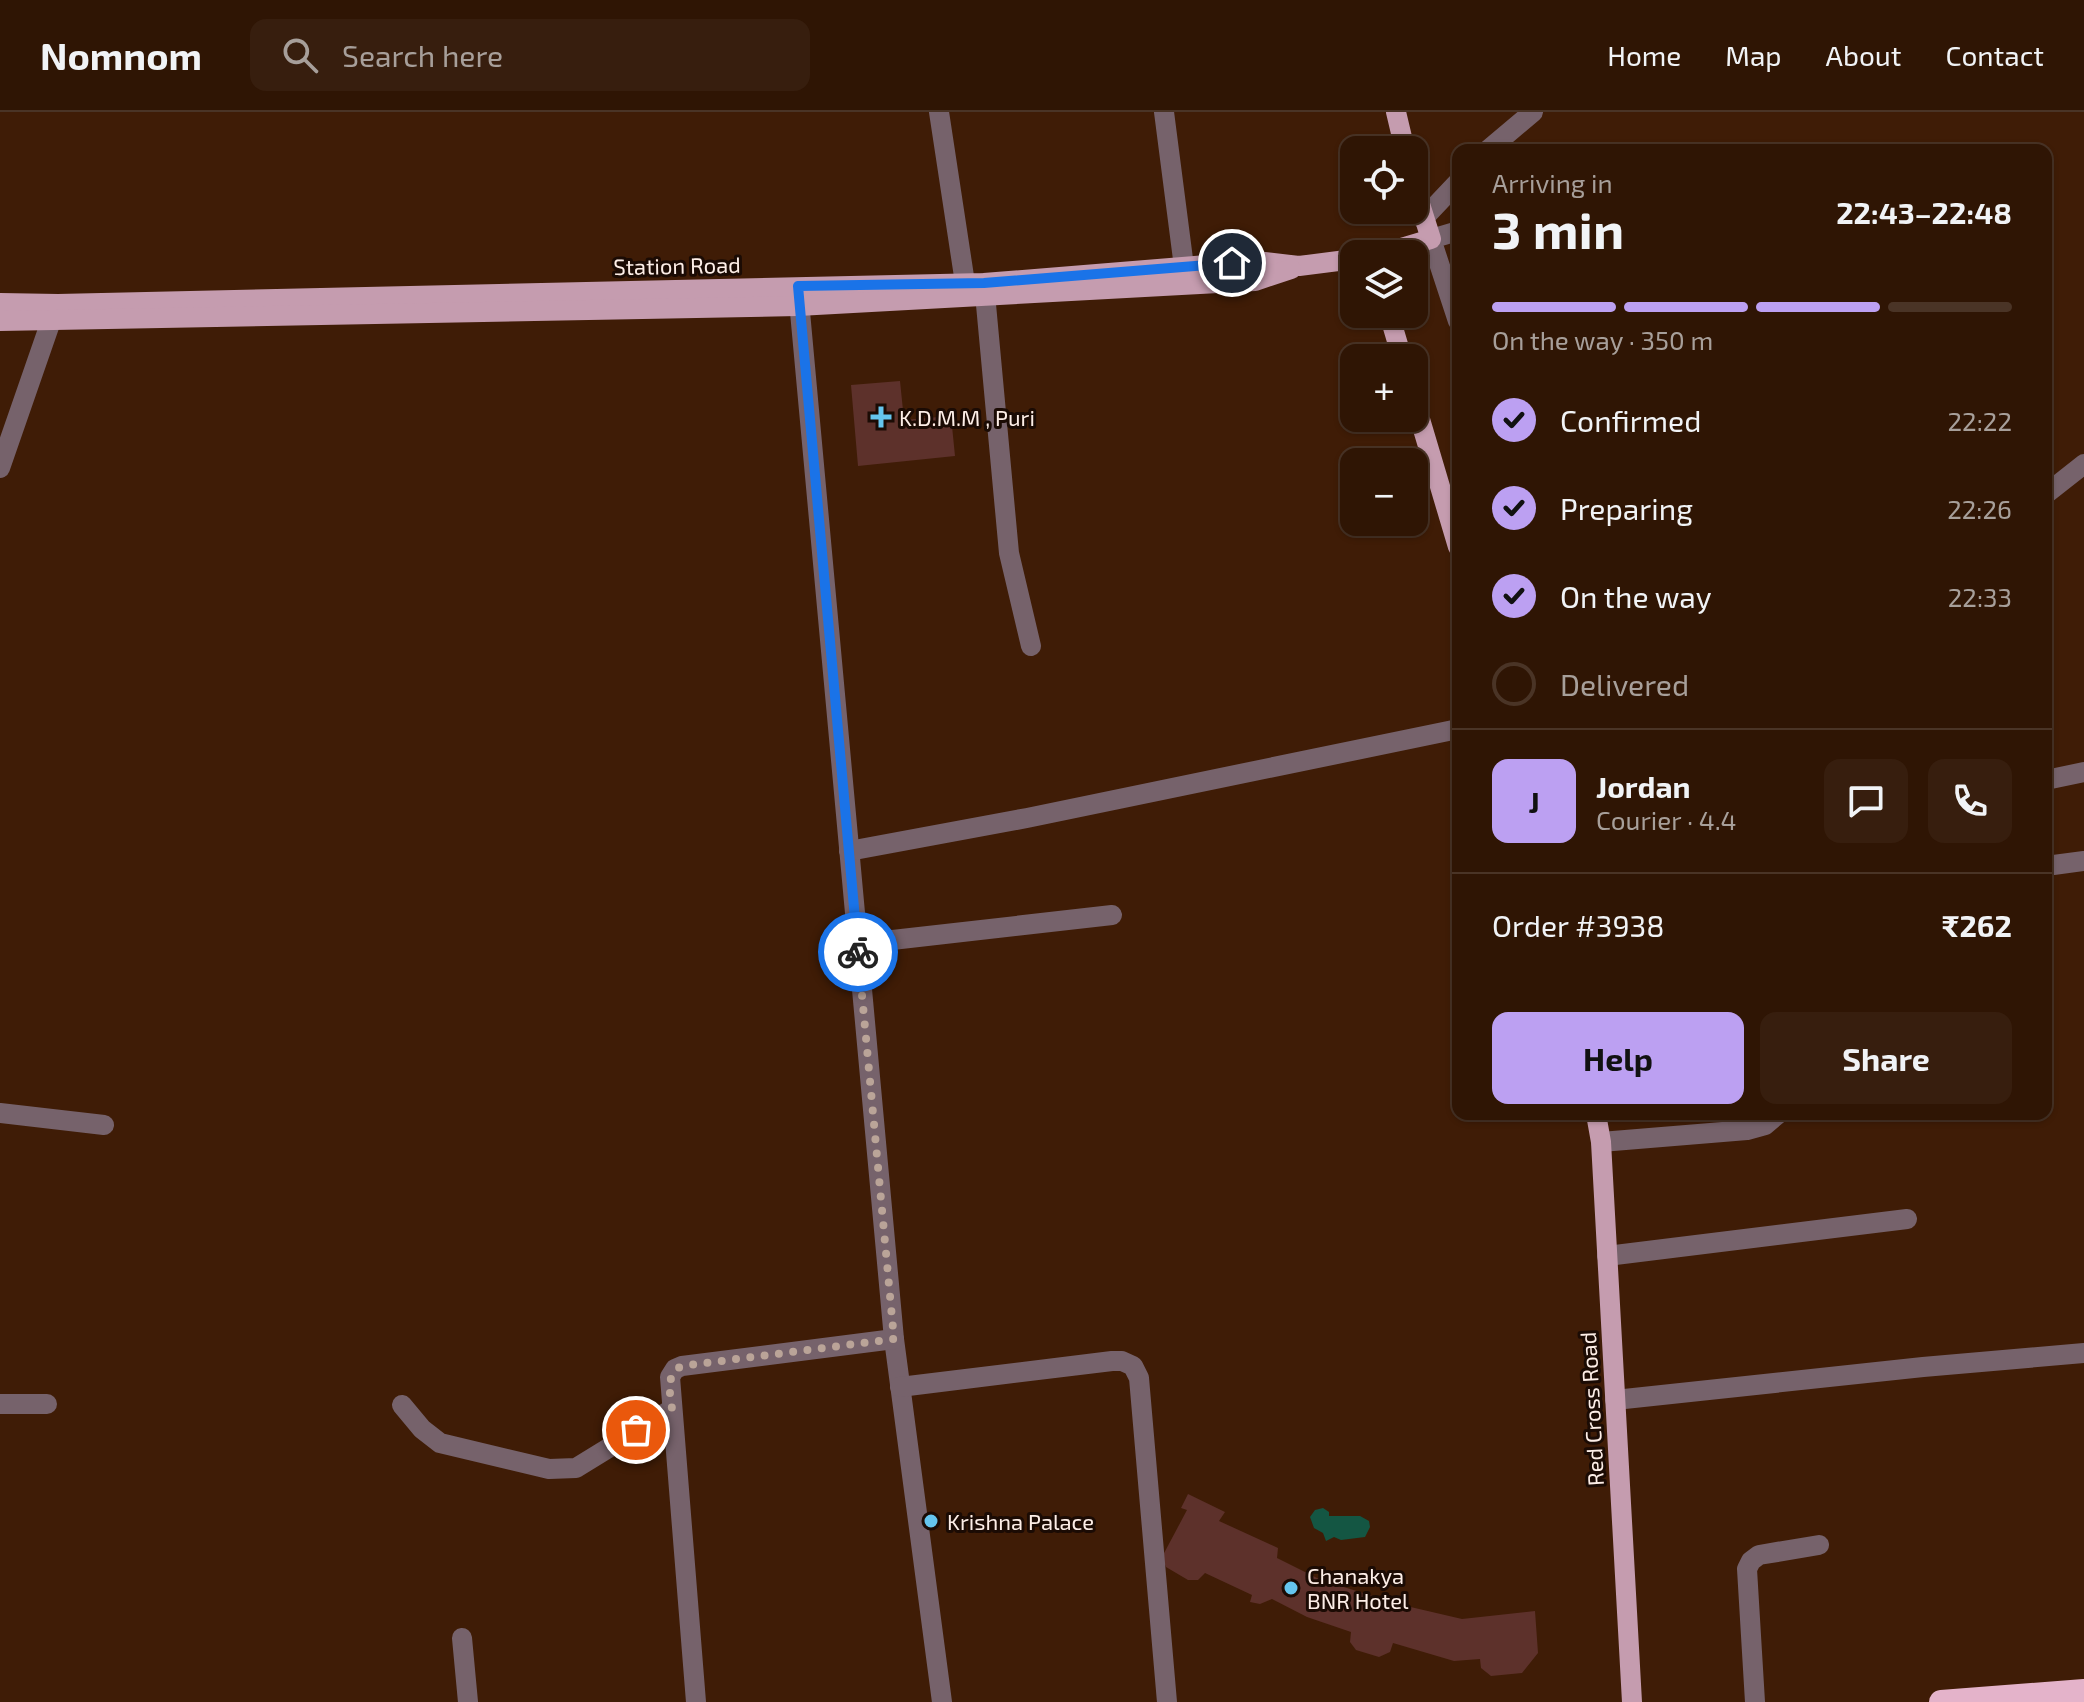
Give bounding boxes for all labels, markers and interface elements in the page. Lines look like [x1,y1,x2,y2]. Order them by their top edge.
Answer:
search box [250,19,810,91]
text: Nomnom [40,32,202,78]
icon: search [278,33,322,77]
text: Search here [342,37,503,73]
text: Home [1607,38,1681,72]
text: Map [1725,38,1782,72]
text: About [1826,38,1901,72]
text: Contact [1945,38,2044,72]
map controls [1340,136,1428,536]
button: locate [1340,136,1428,224]
text: Arriving in [1492,167,1613,198]
text: 22:43–22:48 [1836,194,2012,230]
text: 3 min [1492,197,1624,259]
pin [1198,229,1266,297]
button: layers [1340,240,1428,328]
icon: home [1210,241,1254,285]
street label: Station Road [613,251,741,279]
text: On the way · 350 m [1492,324,1713,355]
button: + [1340,344,1428,432]
icon: check [1492,398,1536,442]
text: Confirmed [1560,402,1701,438]
place label: K.D.M.M , Puri [899,404,1035,430]
text: 22:22 [1947,405,2012,436]
marker: K.D.M.M , Puri [870,406,892,428]
button: − [1340,448,1428,536]
icon: check [1492,486,1536,530]
text: Preparing [1560,490,1693,526]
text: 22:26 [1947,493,2012,524]
icon: check [1492,574,1536,618]
text: On the way [1560,578,1712,614]
text: 22:33 [1948,581,2012,612]
text: Delivered [1560,666,1689,702]
button: chat [1824,759,1908,843]
button: phone [1928,759,2012,843]
text: Jordan [1596,768,1691,804]
text: J [1528,783,1540,819]
text: Courier · 4.4 [1596,804,1737,835]
text: Order #3938 [1492,907,1664,943]
text: ₹262 [1942,907,2012,943]
courier [818,912,898,992]
icon: bike [836,930,880,974]
button: Help [1492,1012,1744,1104]
button: Share [1760,1012,2012,1104]
street label: Red Cross Road [1574,1331,1608,1487]
pin [602,1396,670,1464]
icon: bag [614,1408,658,1452]
place label: Krishna Palace [947,1508,1094,1534]
marker: Krishna Palace [922,1512,940,1530]
place label: Chanakya BNR Hotel [1307,1562,1409,1613]
marker: Chanakya BNR Hotel [1282,1579,1300,1597]

